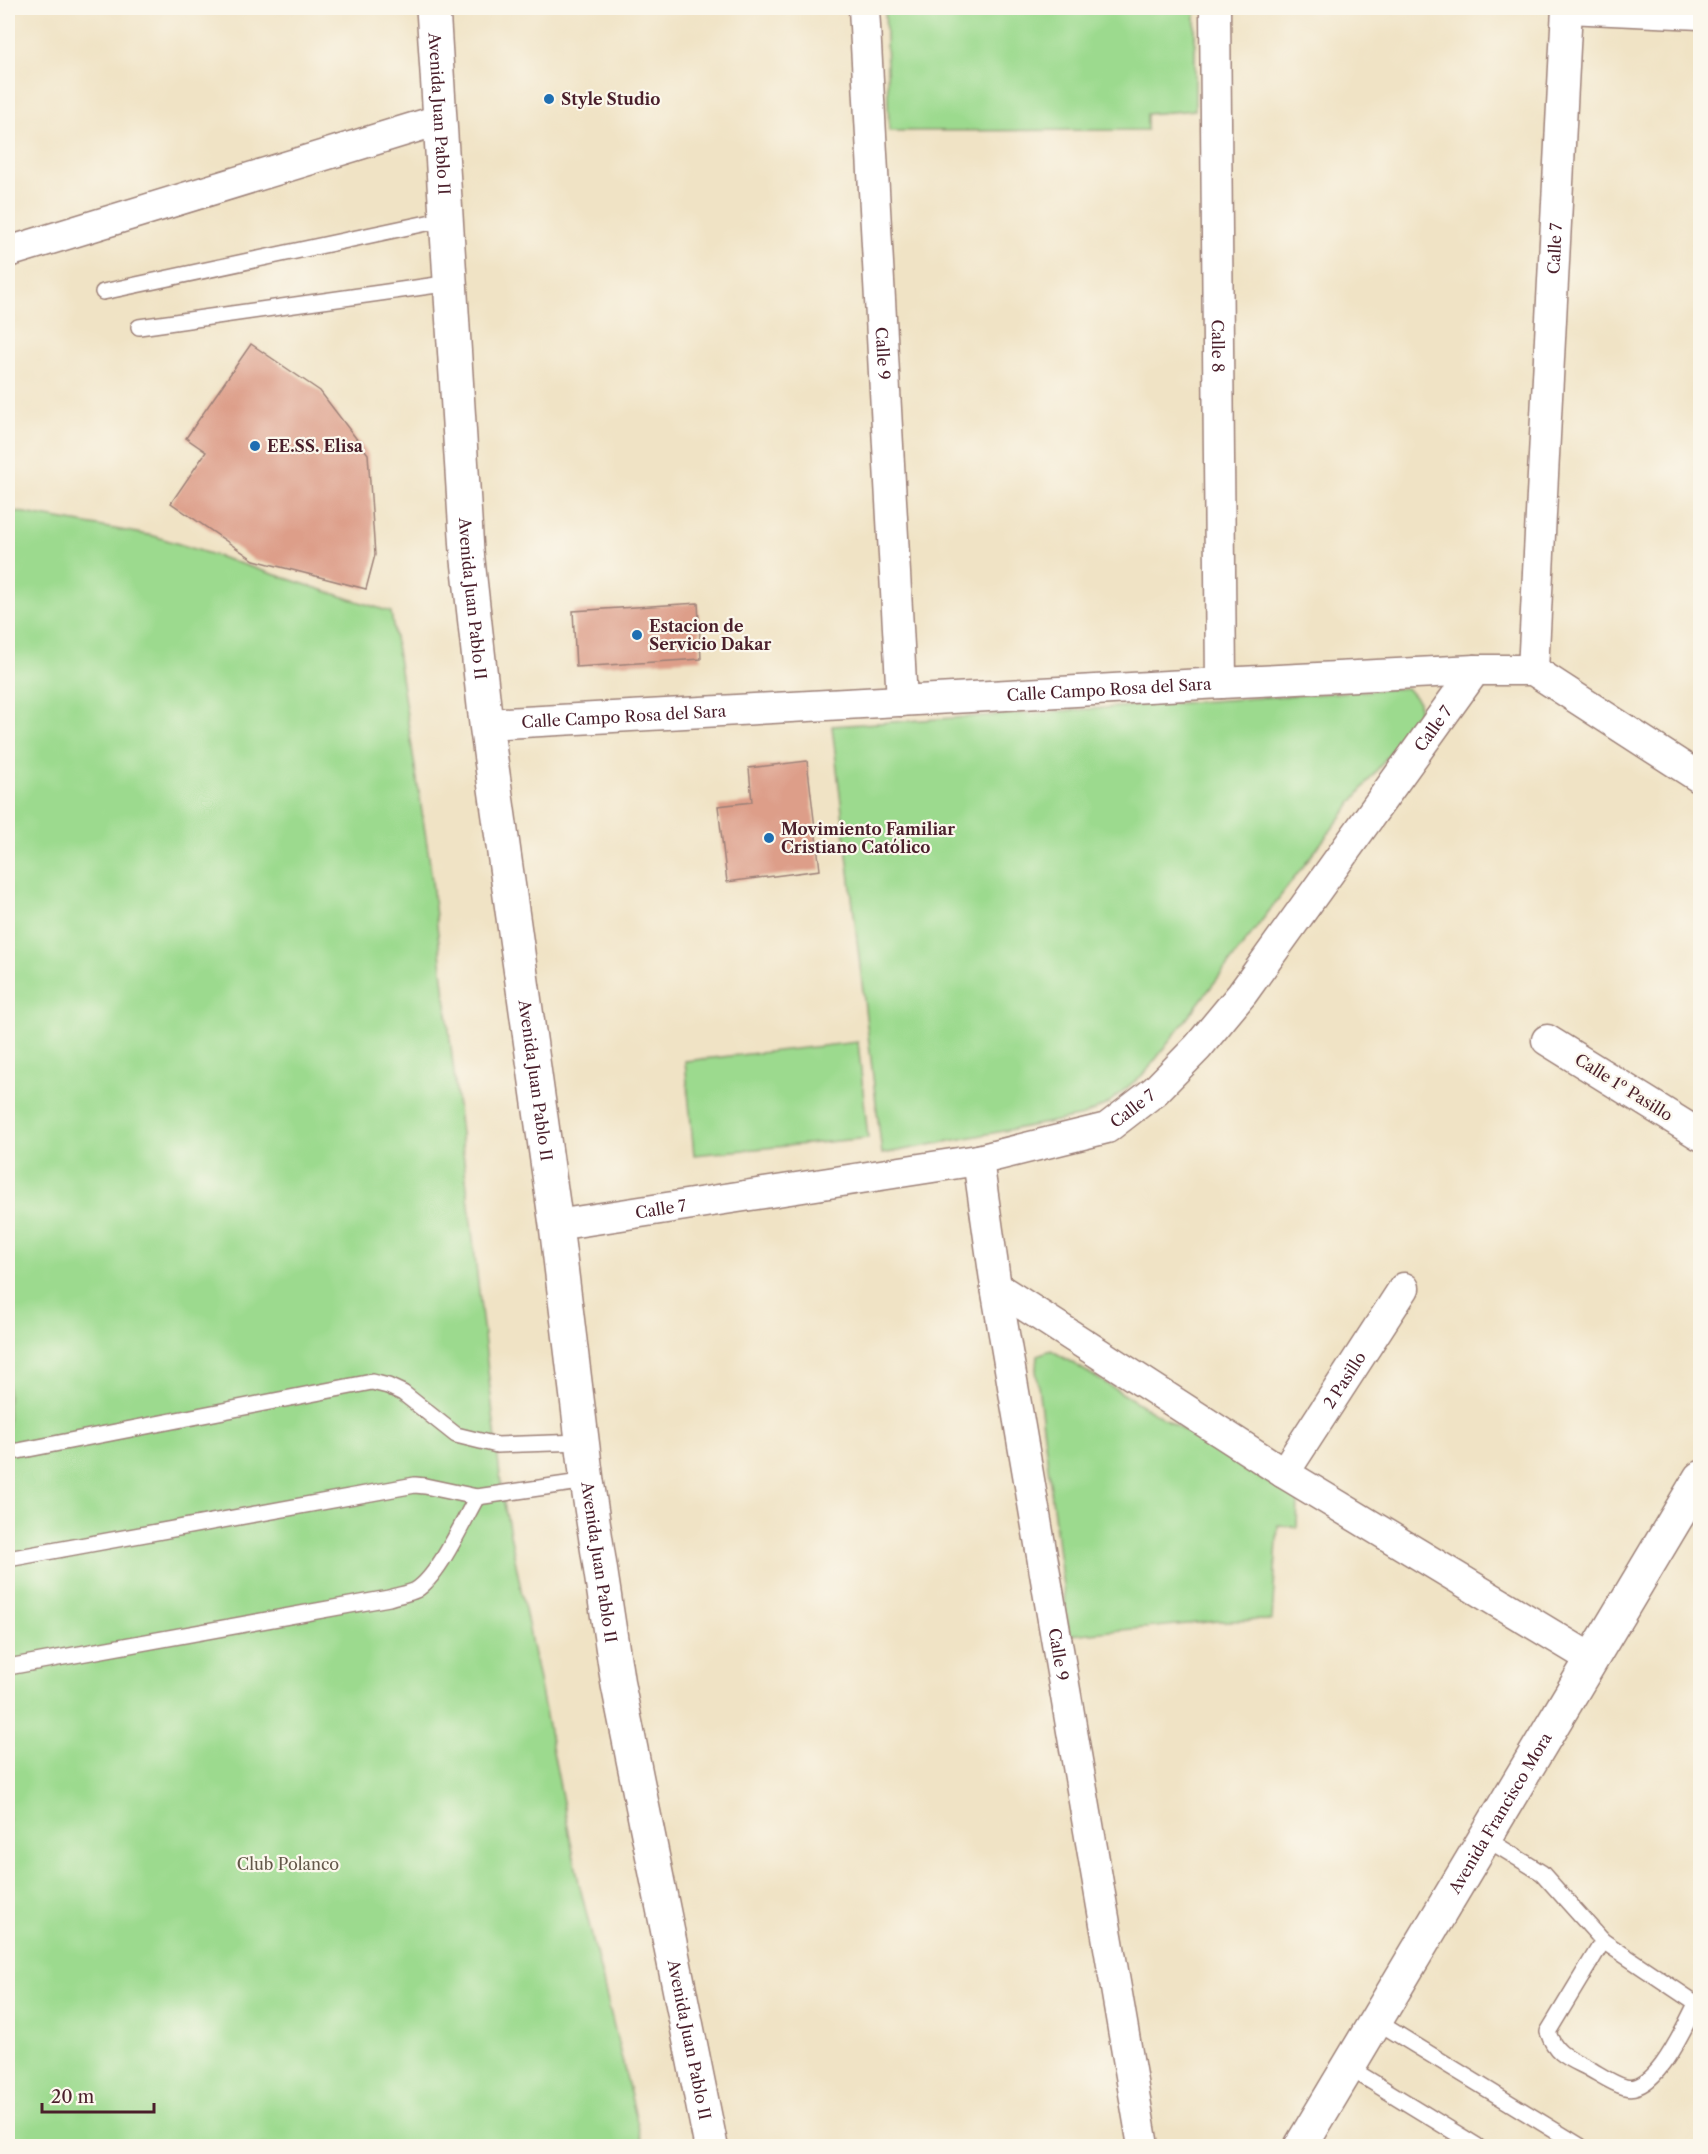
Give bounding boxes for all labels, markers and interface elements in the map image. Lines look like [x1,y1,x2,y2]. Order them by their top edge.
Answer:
street label: Avenida Juan Pablo II [424,31,455,196]
place label: Style Studio [561,89,660,109]
marker: Style Studio [542,92,556,106]
street label: Calle 7 [1543,222,1566,275]
street label: Calle 8 [1208,319,1228,373]
street label: Calle 9 [872,326,894,380]
place label: EE.SS. Elisa [267,436,364,456]
marker: EE.SS. Elisa [248,439,262,453]
street label: Avenida Juan Pablo II [455,516,491,681]
place label: Estacion de Servicio Dakar [649,616,771,654]
marker: Estacion de Servicio Dakar [630,628,644,642]
street label: Calle Campo Rosa del Sara [1006,674,1212,705]
street label: Calle Campo Rosa del Sara [521,701,727,732]
street label: Calle 7 [1410,702,1456,755]
place label: Movimiento Familiar Cristiano Católico [781,819,955,857]
marker: Movimiento Familiar Cristiano Católico [762,831,776,845]
street label: Avenida Juan Pablo II [515,997,557,1162]
street label: Calle 1º Pasillo [1571,1049,1677,1125]
street label: Calle 7 [1106,1085,1159,1132]
street label: Calle 7 [634,1195,688,1223]
street label: 2 Pasillo [1319,1348,1370,1412]
street label: Avenida Juan Pablo II [577,1479,621,1644]
street label: Calle 9 [1045,1627,1073,1682]
street label: Avenida Francisco Mora [1444,1728,1556,1898]
park label: Club Polanco [237,1854,339,1874]
street label: Avenida Juan Pablo II [663,1957,715,2121]
scale bar [42,2076,154,2114]
text: 20 m [51,2086,95,2108]

